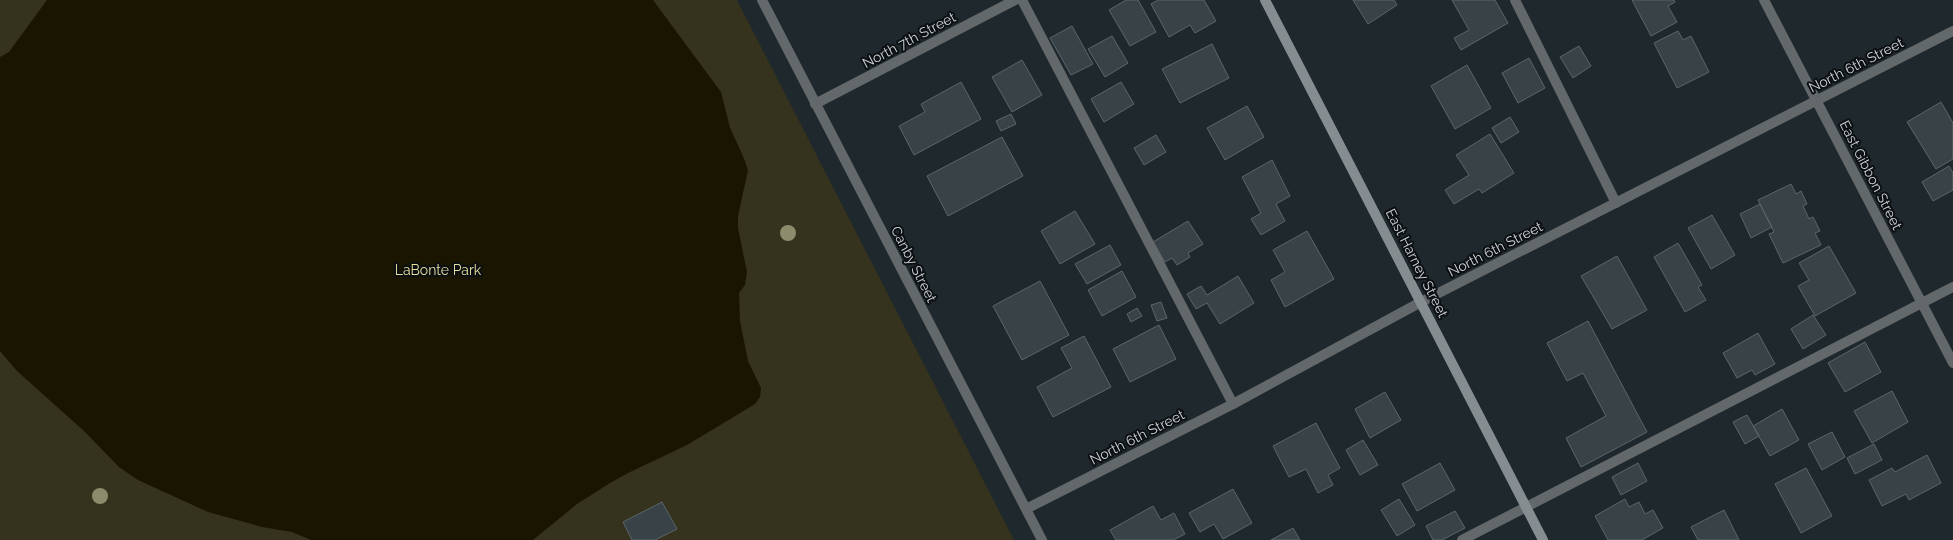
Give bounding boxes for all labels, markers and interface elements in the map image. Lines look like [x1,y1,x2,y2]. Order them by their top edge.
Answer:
street label: North 7th Street [860,9,959,71]
street label: North 6th Street [1806,34,1906,96]
street label: East Gibbon Street [1837,118,1906,233]
street label: East Harney Street [1383,206,1451,320]
street label: North 6th Street [1445,218,1545,280]
street label: Canby Street [888,223,940,305]
park label: LaBonte Park [395,262,482,278]
street label: North 6th Street [1087,406,1187,468]

